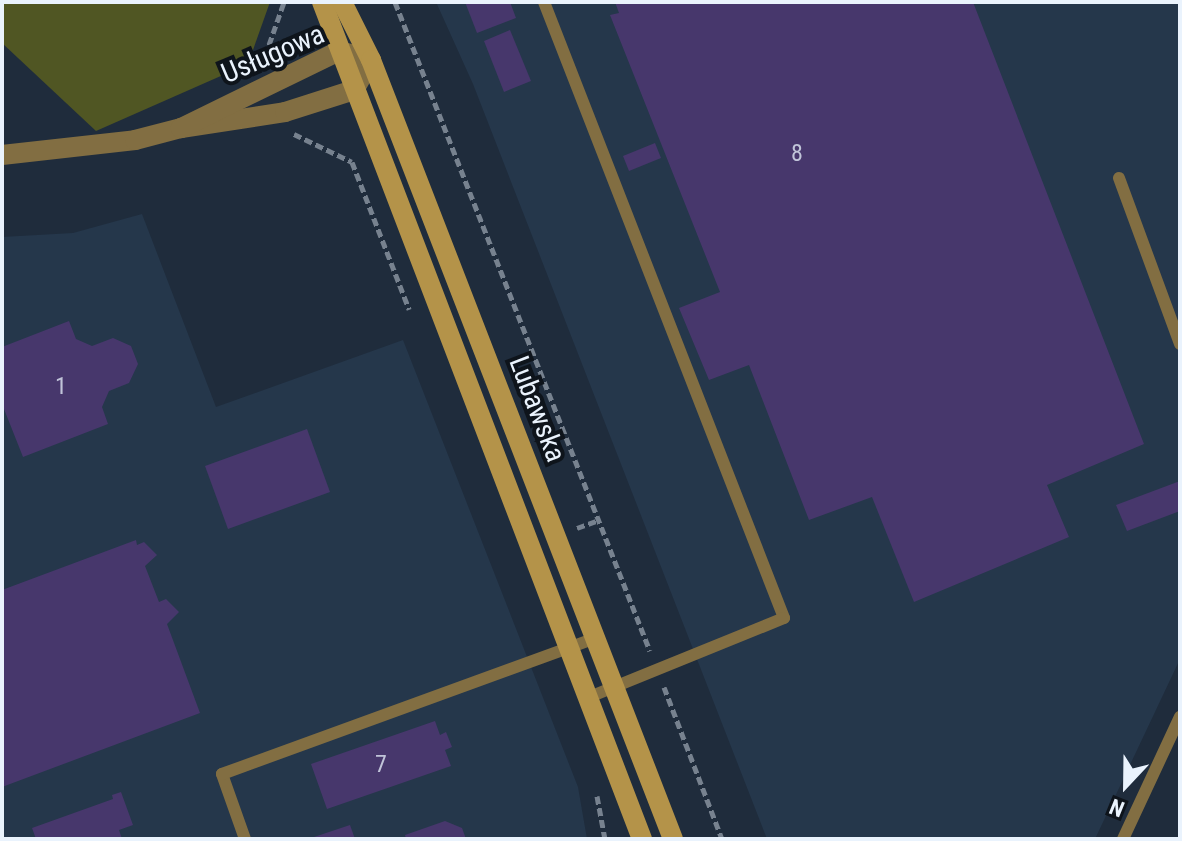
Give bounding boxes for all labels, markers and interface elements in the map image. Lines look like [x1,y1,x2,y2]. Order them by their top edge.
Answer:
street label: Usługowa [216,17,330,91]
house number: 8 [791,140,803,168]
street label: Lubawska [502,351,572,467]
house number: 1 [55,373,67,401]
north arrow [1086,745,1166,825]
house number: 7 [375,751,387,779]
text: N [1106,794,1128,822]

